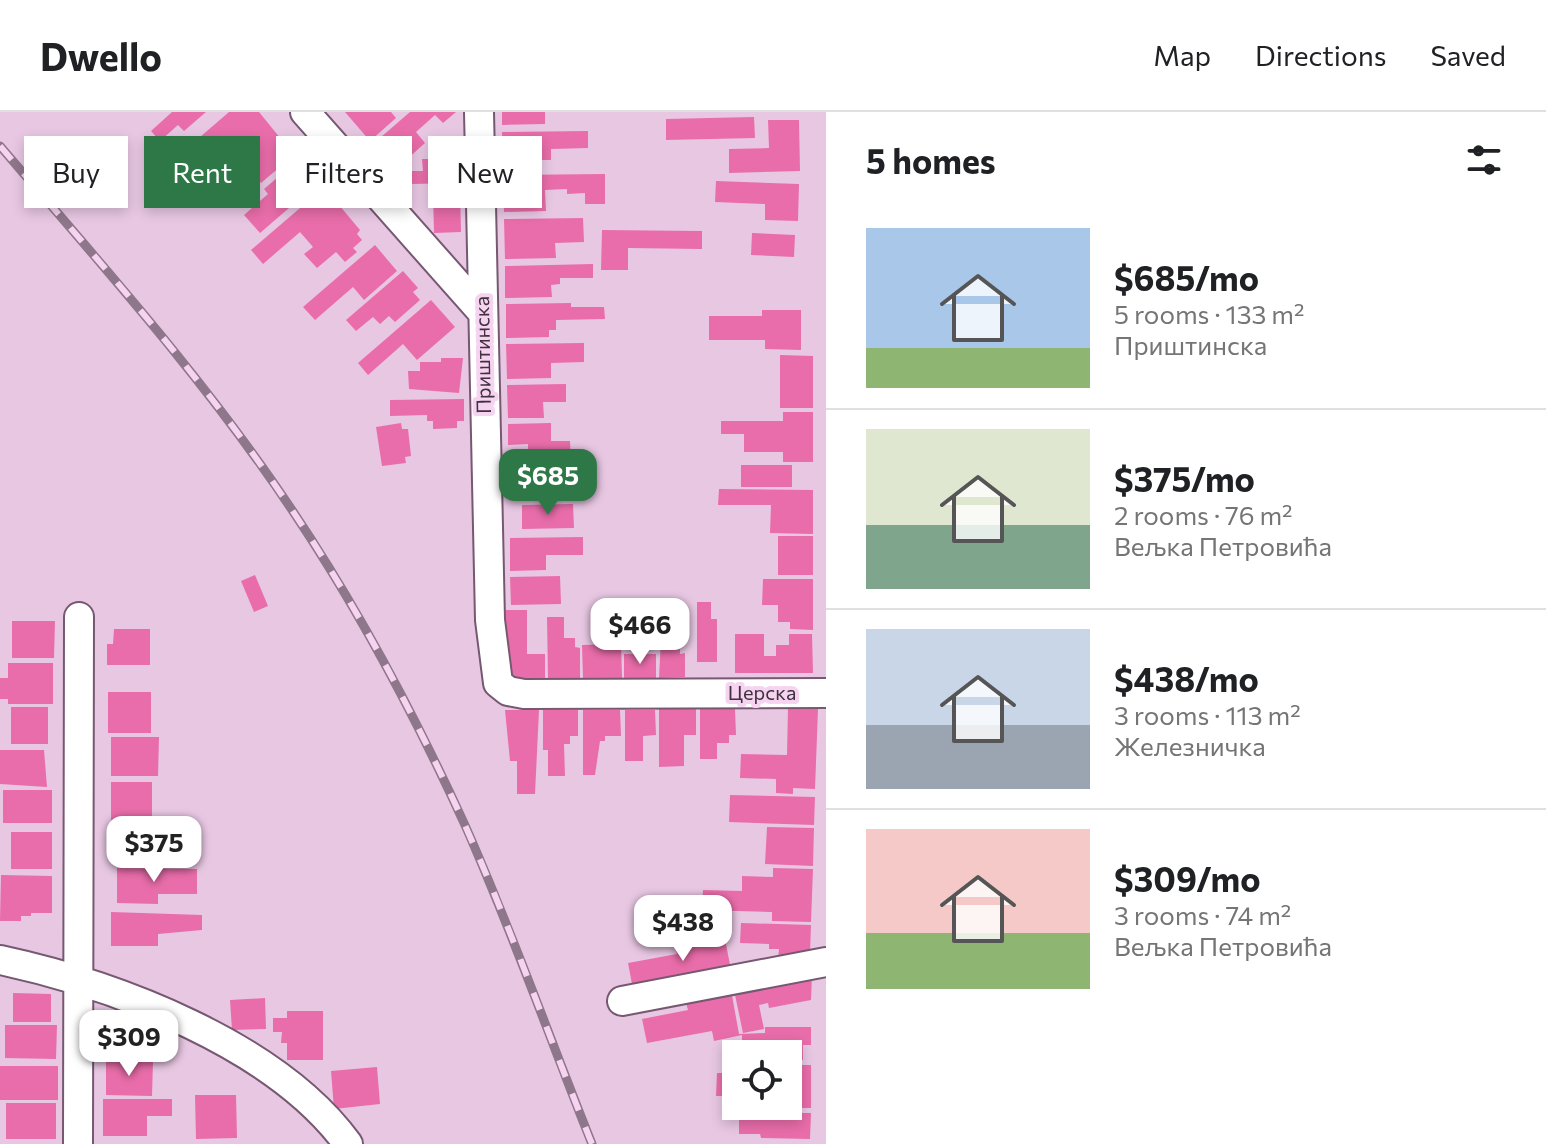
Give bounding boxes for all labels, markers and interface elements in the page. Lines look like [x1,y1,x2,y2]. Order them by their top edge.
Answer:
text: Dwello [40,32,162,79]
text: Map [1153,38,1211,72]
text: Directions [1255,38,1386,72]
text: Saved [1430,38,1506,72]
chip: Buy [24,136,128,208]
chip: Rent [144,136,260,208]
chip: Filters [276,136,412,208]
chip: New [428,136,542,208]
icon: filters [1462,138,1506,182]
text: 5 homes [866,139,996,181]
text: $685/mo [1114,256,1259,298]
icon: home [930,260,1026,356]
street label: Приштинска [469,296,495,414]
text: 5 rooms · 133 m² [1114,298,1304,329]
text: Приштинска [1114,329,1267,360]
pin: $685 [501,449,595,517]
text: $375/mo [1114,457,1255,499]
text: $685 [517,459,579,490]
icon: home [930,461,1026,557]
text: 2 rooms · 76 m² [1114,499,1293,530]
text: Вељка Петровића [1114,530,1332,561]
pin: $466 [593,598,687,666]
text: $466 [609,608,671,639]
text: $438/mo [1114,657,1259,699]
icon: home [930,661,1026,757]
street label: Церска [728,680,796,704]
text: 3 rooms · 113 m² [1114,699,1301,730]
text: Железничка [1114,730,1266,761]
pin: $375 [107,816,201,884]
text: $375 [124,826,184,857]
text: $309/mo [1114,857,1261,899]
icon: home [930,861,1026,957]
pin: $438 [636,895,730,963]
text: 3 rooms · 74 m² [1114,899,1291,930]
text: $438 [652,905,714,936]
text: Вељка Петровића [1114,930,1332,961]
pin: $309 [82,1010,176,1078]
text: $309 [97,1020,161,1051]
map controls [722,1040,802,1120]
button: locate [722,1040,802,1120]

